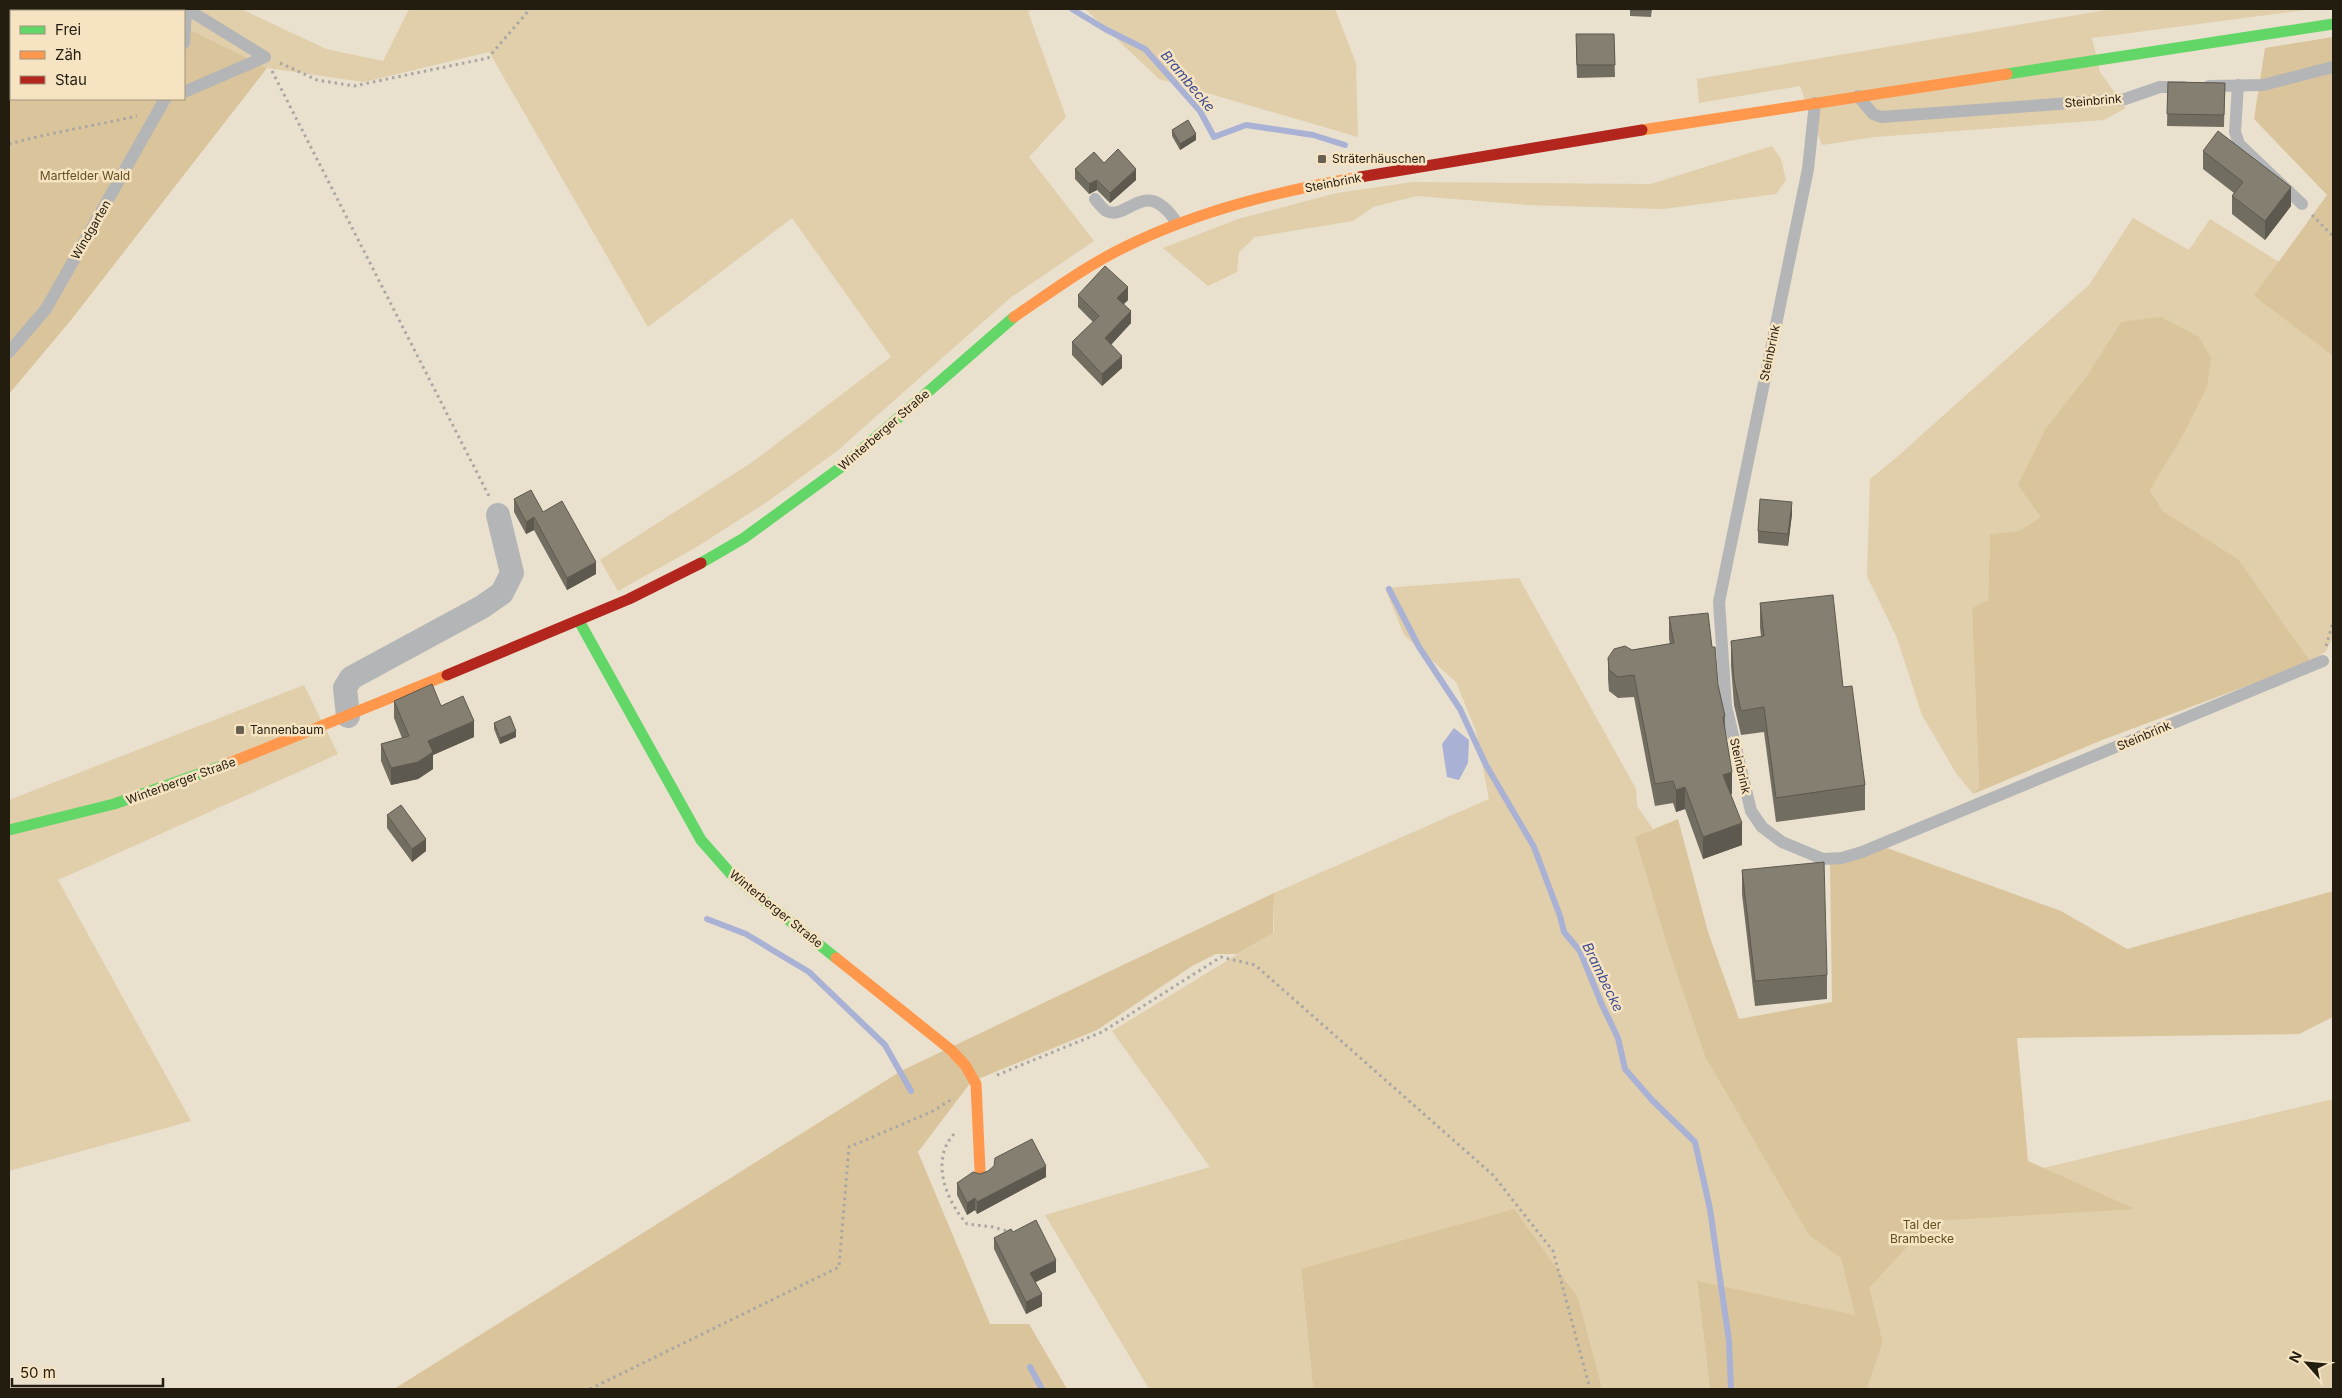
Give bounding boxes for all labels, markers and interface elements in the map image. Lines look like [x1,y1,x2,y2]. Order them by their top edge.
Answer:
legend [10,10,185,100]
text: Frei [55,20,81,39]
text: Zäh [55,45,82,64]
water label: Brambecke [1158,46,1219,115]
text: Stau [55,70,87,89]
street label: Steinbrink [2064,91,2122,110]
place label: Sträterhäuschen [1332,151,1426,166]
marker: Sträterhäuschen [1316,153,1328,165]
park label: Martfelder Wald [40,168,130,183]
street label: Steinbrink [1303,170,1363,195]
street label: Windgarten [68,197,114,262]
street label: Steinbrink [1756,323,1783,382]
street label: Winterberger Straße [835,386,932,473]
street label: Steinbrink [2115,717,2173,754]
place label: Tannenbaum [250,722,324,737]
marker: Tannenbaum [234,724,246,736]
street label: Steinbrink [1727,736,1754,796]
street label: Winterberger Straße [124,754,238,807]
street label: Winterberger Straße [727,866,826,951]
water label: Brambecke [1579,939,1628,1014]
park label: Tal der Brambecke [1890,1217,1954,1246]
north arrow [2282,1338,2332,1388]
text: N [2285,1348,2305,1365]
scale bar [12,1356,164,1388]
text: 50 m [20,1363,56,1382]

